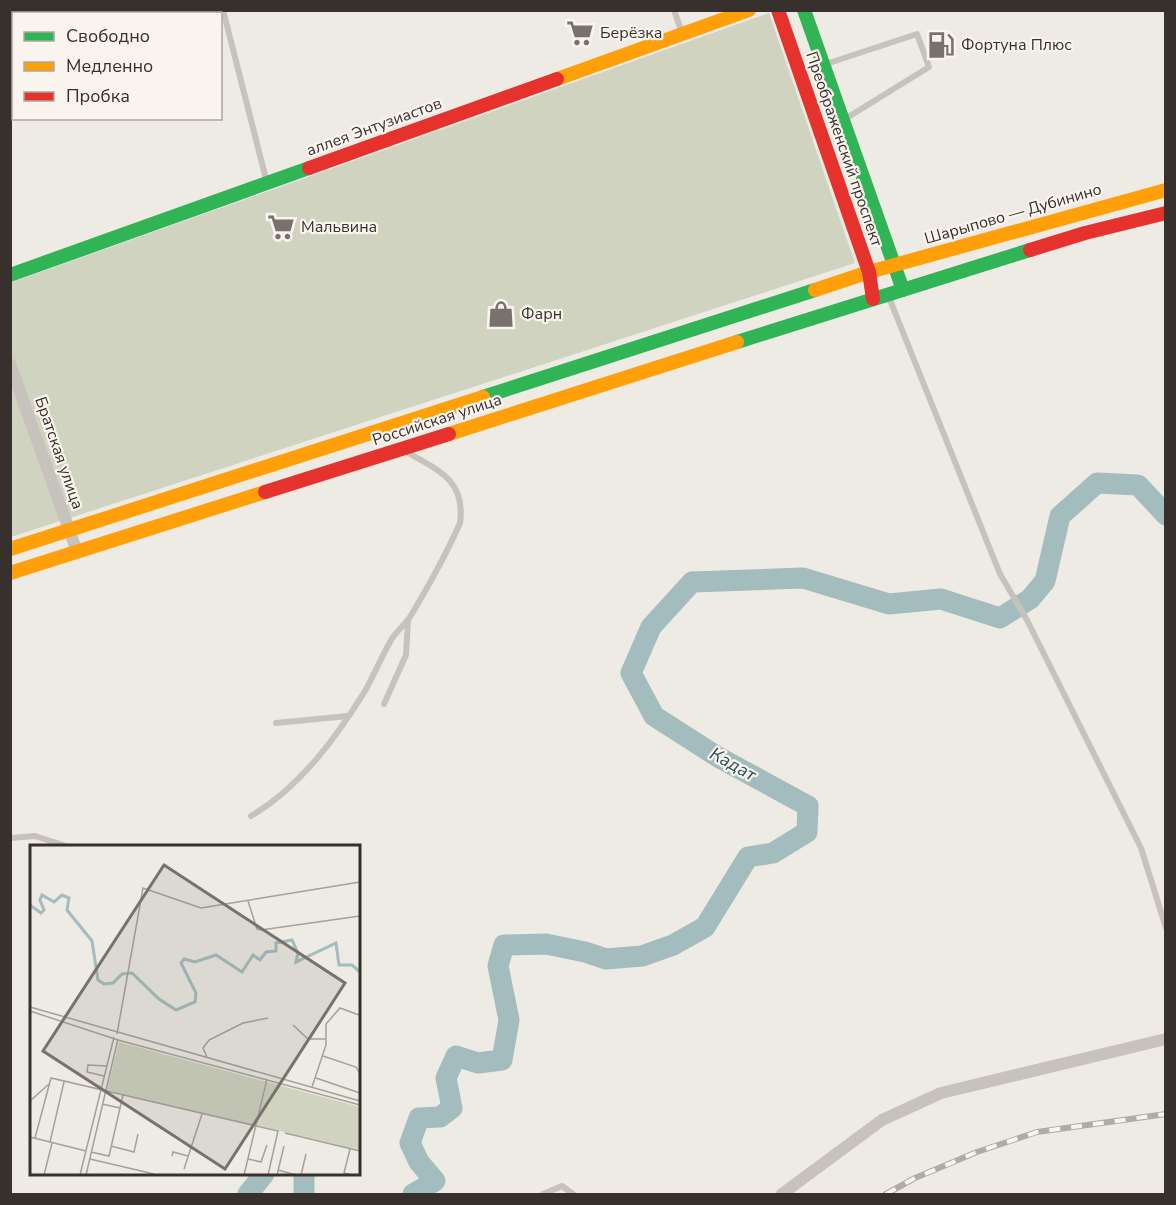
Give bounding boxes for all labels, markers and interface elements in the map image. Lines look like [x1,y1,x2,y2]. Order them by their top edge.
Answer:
legend [12,12,222,120]
supermarket icon: Берёзка [565,18,595,48]
place label: Берёзка [600,22,662,44]
text: Свободно [66,24,150,48]
fuel station icon: Фортуна Плюс [926,30,956,60]
place label: Фортуна Плюс [961,34,1072,56]
street label: Преображенский проспект [800,49,888,250]
text: Медленно [66,54,153,78]
text: Пробка [66,84,130,108]
street label: аллея Энтузиастов [303,92,445,162]
street label: Шарыпово — Дубинино [922,178,1104,250]
supermarket icon: Мальвина [266,212,296,242]
place label: Мальвина [301,216,377,238]
shop icon: Фарн [486,299,516,329]
place label: Фарн [521,303,562,325]
street label: Российская улица [370,389,504,451]
street label: Братская улица [29,394,89,512]
water label: Кадат [705,741,761,787]
inset map [30,845,360,1175]

